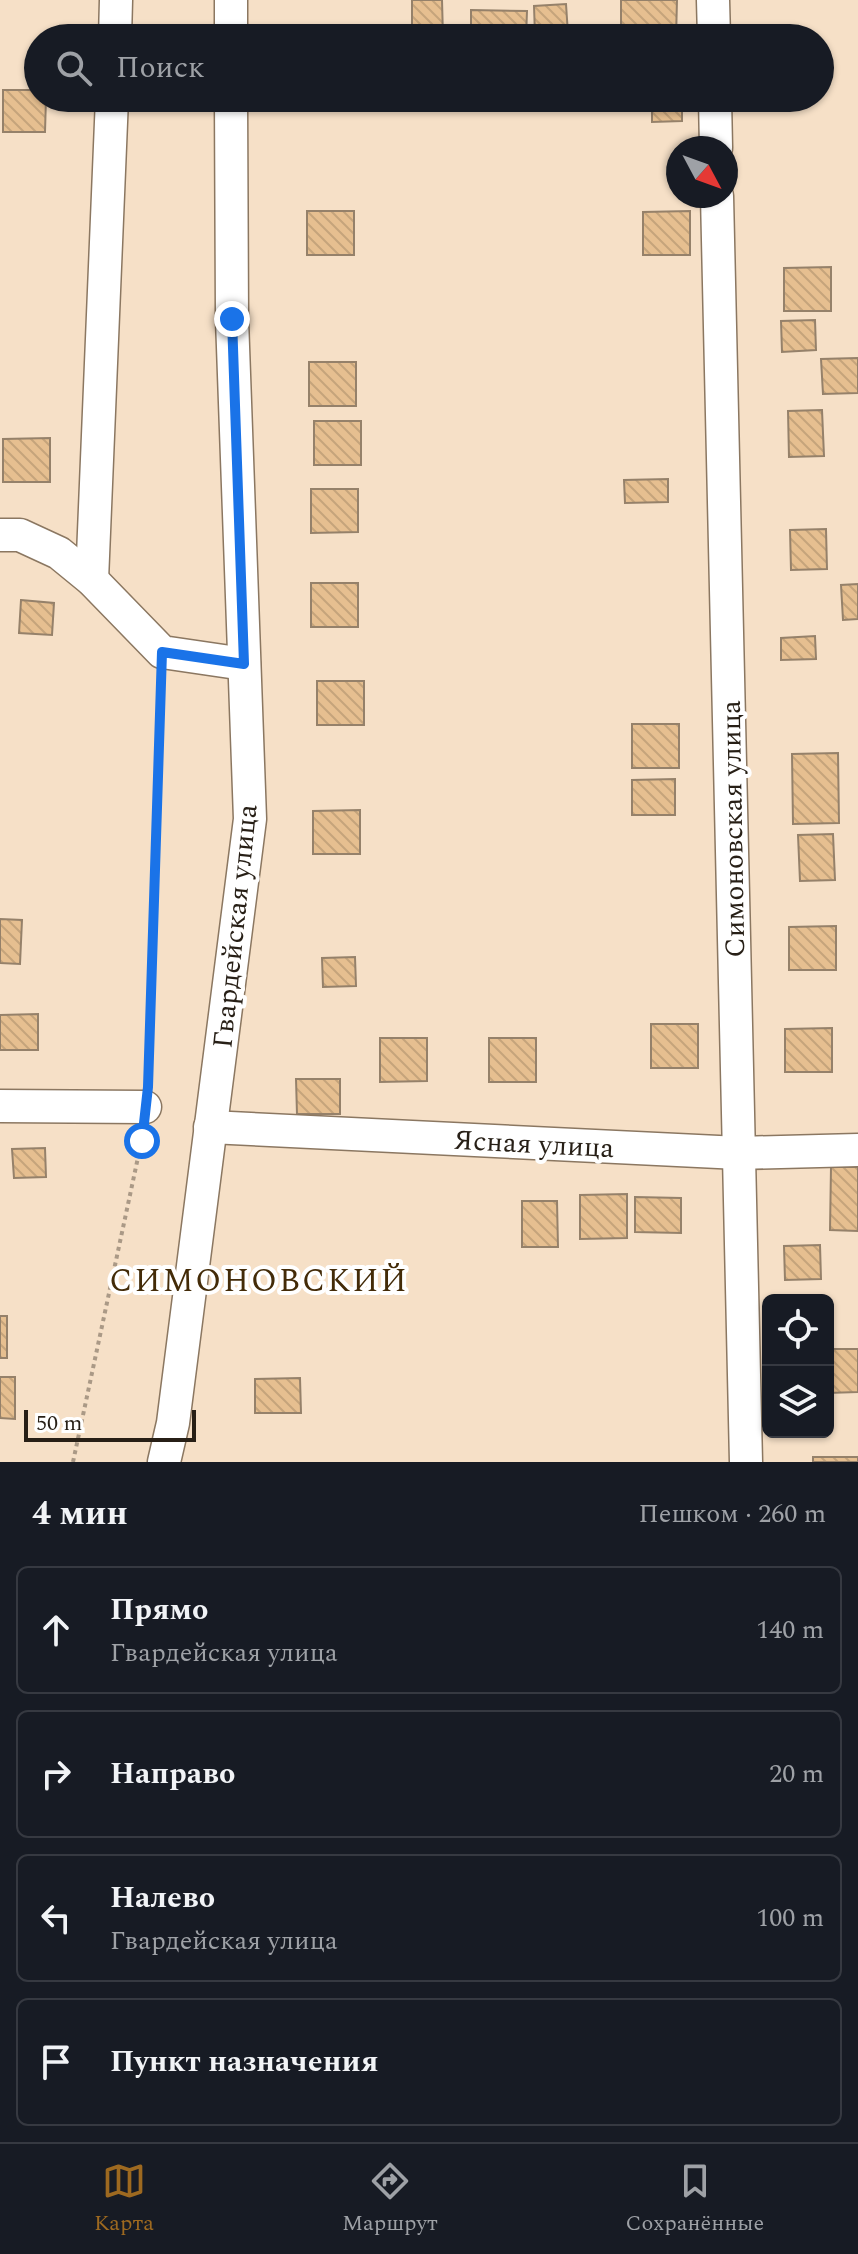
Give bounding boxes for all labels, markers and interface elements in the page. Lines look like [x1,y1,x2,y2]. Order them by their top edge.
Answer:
search box [24,24,834,112]
text: Поиск [116,45,205,91]
icon: search [52,46,96,90]
north arrow [666,136,738,208]
route end [214,301,250,337]
street label: Симоновская улица [710,700,757,958]
street label: Гвардейская улица [201,802,270,1050]
street label: Ясная улица [453,1119,616,1170]
route start [124,1123,160,1159]
district label: СИМОНОВСКИЙ [109,1257,409,1306]
map controls [762,1294,834,1438]
button: locate [762,1294,834,1366]
button: layers [762,1366,834,1438]
scale bar [24,1406,196,1442]
text: 50 m [36,1407,82,1440]
text: 4 мин [32,1488,128,1540]
text: Пешком · 260 m [639,1494,826,1534]
text: Прямо [110,1587,208,1633]
icon: ahead [34,1608,78,1652]
text: 140 m [756,1610,824,1650]
text: Гвардейская улица [110,1633,338,1673]
text: Направо [110,1751,235,1797]
icon: right [34,1752,78,1796]
text: 20 m [769,1754,824,1794]
text: Налево [110,1875,215,1921]
icon: left [34,1896,78,1940]
text: 100 m [756,1898,824,1938]
text: Гвардейская улица [110,1921,338,1961]
text: Пункт назначения [110,2039,378,2085]
icon: arrive [34,2040,78,2084]
tab: Карта [94,2159,154,2240]
tab: Маршрут [342,2159,438,2240]
tab: Сохранённые [626,2159,764,2240]

